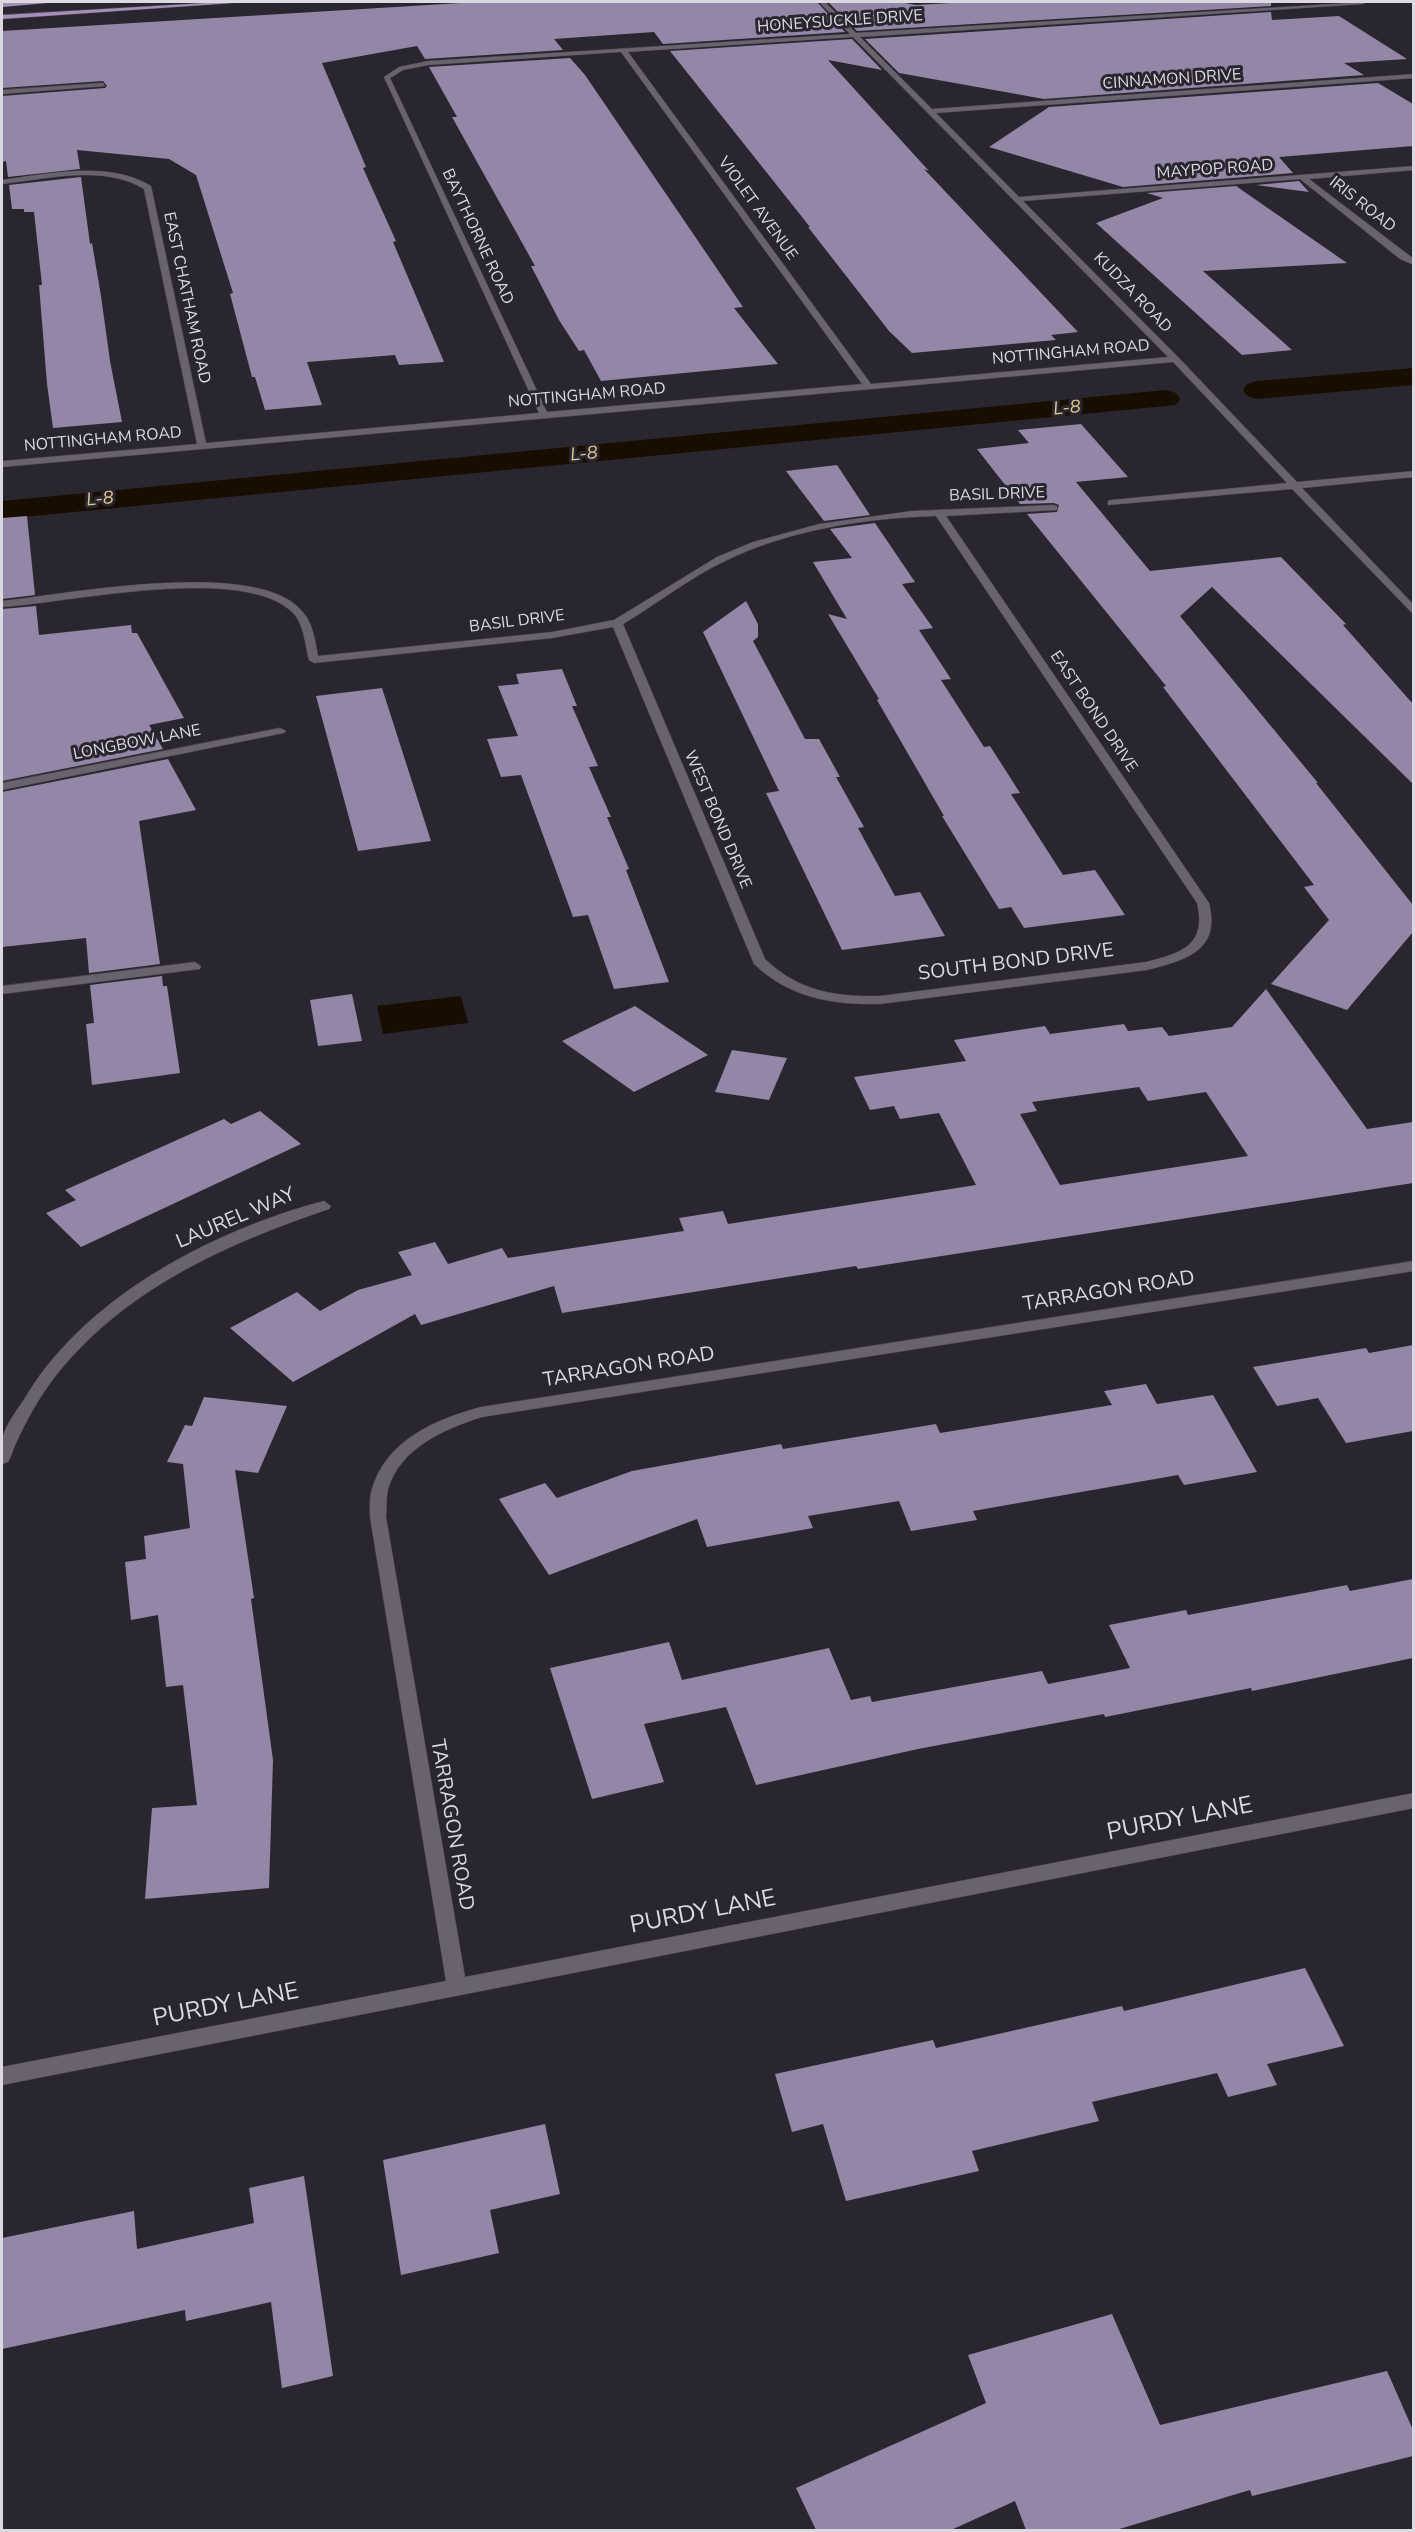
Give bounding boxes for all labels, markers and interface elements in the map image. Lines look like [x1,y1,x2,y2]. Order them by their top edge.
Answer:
street label: HONEYSUCKLE DRIVE [756,7,924,37]
street label: CINNAMON DRIVE [1102,66,1242,94]
street label: VIOLET AVENUE [713,154,801,264]
street label: MAYPOP ROAD [1156,156,1274,184]
street label: BAYTHORNE ROAD [437,166,517,308]
street label: IRIS ROAD [1325,173,1399,237]
street label: EAST CHATHAM ROAD [158,210,214,386]
street label: KUDZA ROAD [1089,249,1175,337]
street label: NOTTINGHAM ROAD [991,337,1151,369]
street label: NOTTINGHAM ROAD [507,380,667,412]
water label: L-8 [1052,397,1082,421]
street label: NOTTINGHAM ROAD [23,424,183,456]
water label: L-8 [569,443,599,467]
street label: BASIL DRIVE [949,484,1045,506]
water label: L-8 [85,488,115,512]
street label: BASIL DRIVE [468,607,566,637]
street label: EAST BOND DRIVE [1045,648,1141,776]
street label: LONGBOW LANE [72,721,202,765]
street label: WEST BOND DRIVE [679,748,755,892]
street label: SOUTH BOND DRIVE [917,939,1115,987]
street label: LAUREL WAY [173,1183,299,1255]
street label: TARRAGON ROAD [1021,1267,1197,1317]
street label: TARRAGON ROAD [541,1343,717,1393]
street label: TARRAGON ROAD [424,1737,478,1913]
street label: PURDY LANE [1105,1792,1255,1848]
street label: PURDY LANE [628,1885,778,1941]
street label: PURDY LANE [151,1978,301,2034]

